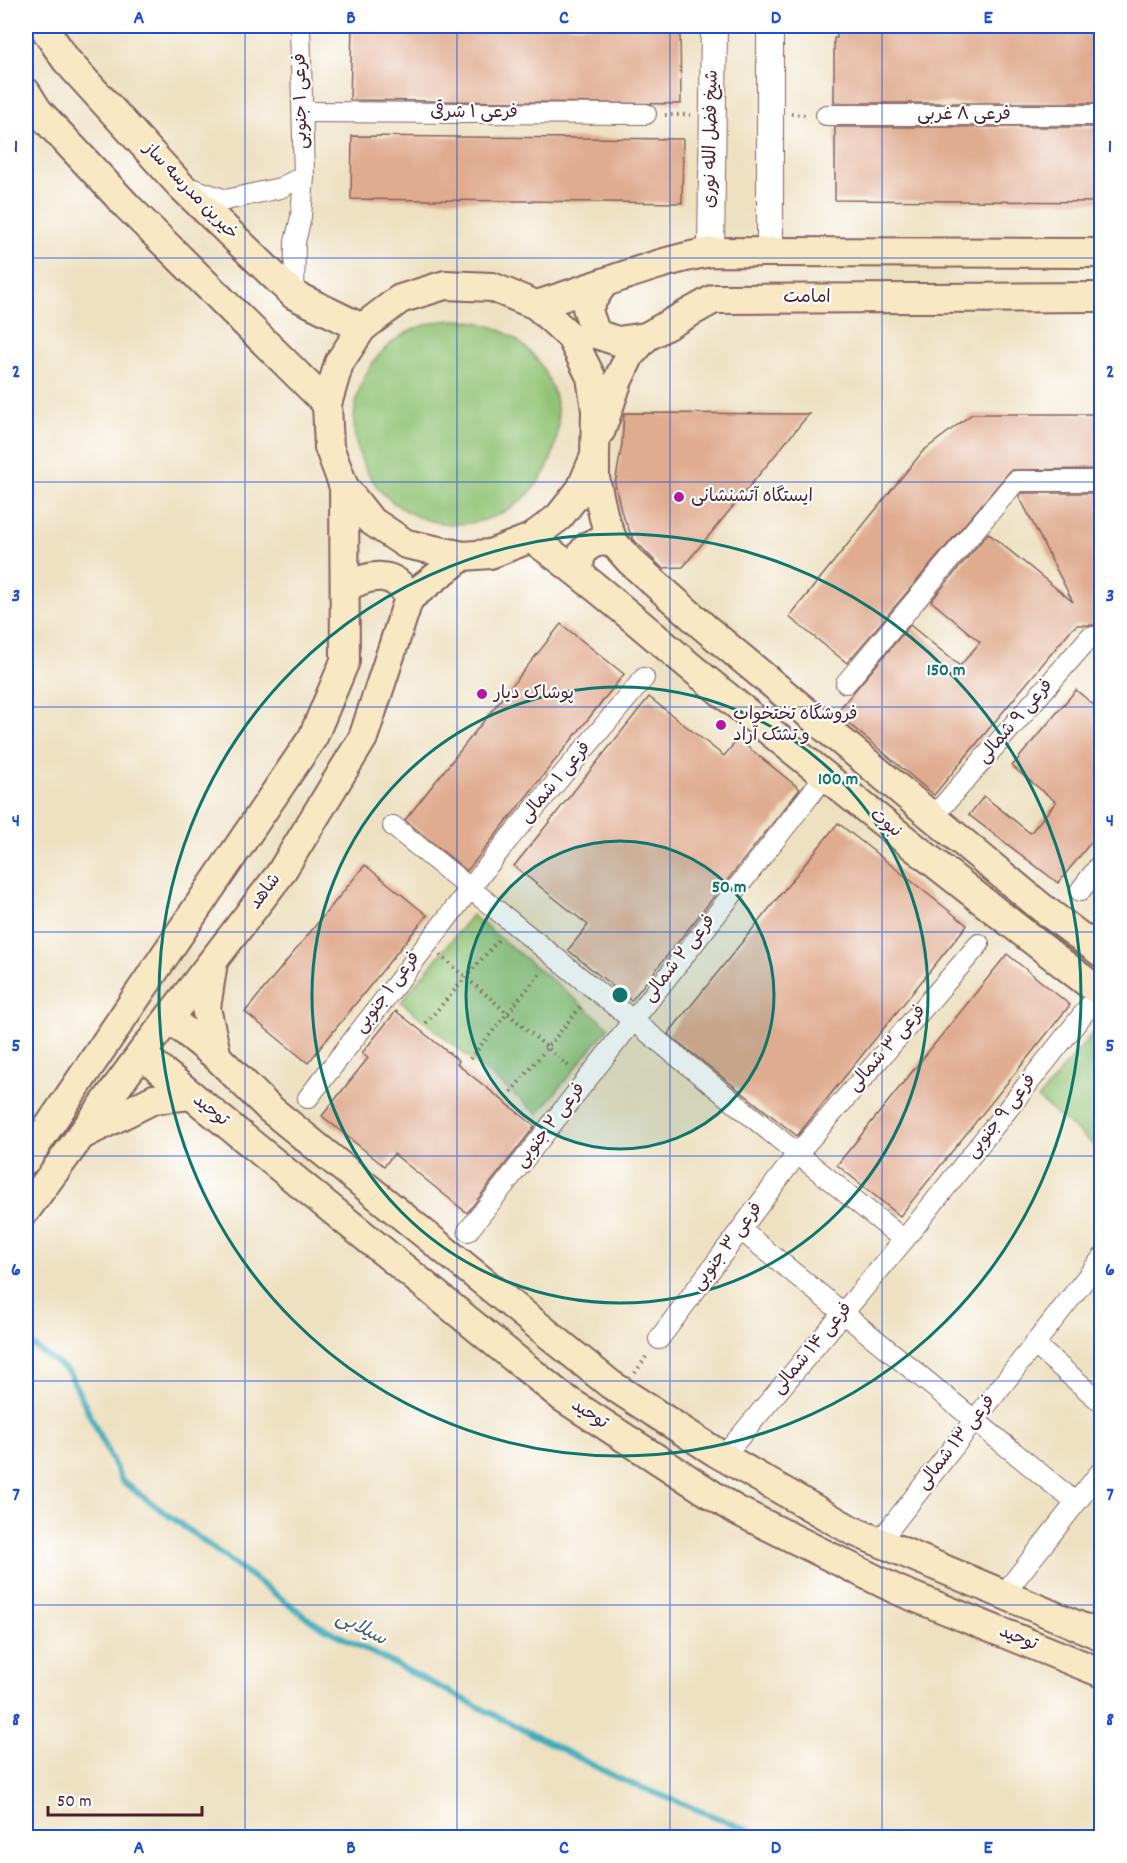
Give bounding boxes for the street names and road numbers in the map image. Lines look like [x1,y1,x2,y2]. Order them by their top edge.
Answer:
street label: فرعی ۱ جنوبی [289,53,315,149]
street label: شیخ فضل الله نوری [698,70,726,208]
street label: فرعی ۱ شرقی [430,99,518,126]
street label: فرعی ۸ غربی [917,103,1011,128]
street label: خیرین مدرسه ساز [135,136,243,246]
street label: امامت [783,286,831,311]
street label: فرعی ۹ شمالی [972,674,1060,770]
street label: فرعی ۱ شمالی [514,737,598,829]
street label: نبوت [864,803,906,845]
street label: شاهد [244,869,288,915]
street label: فرعی ۲ شمالی [638,910,722,1008]
street label: فرعی ۱ جنوبی [349,947,427,1039]
street label: فرعی ۳ شمالی [843,1000,933,1098]
street label: فرعی ۹ جنوبی [961,1070,1043,1164]
street label: فرعی ۲ جنوبی [510,1078,592,1174]
street label: توحید [187,1089,234,1134]
street label: فرعی ۳ جنوبی [687,1198,769,1296]
street label: فرعی ۱۴ شمالی [767,1298,859,1400]
street label: فرعی ۱۳ شمالی [912,1390,1002,1496]
street label: توحید [565,1394,613,1437]
street label: توحید [995,1620,1042,1658]

